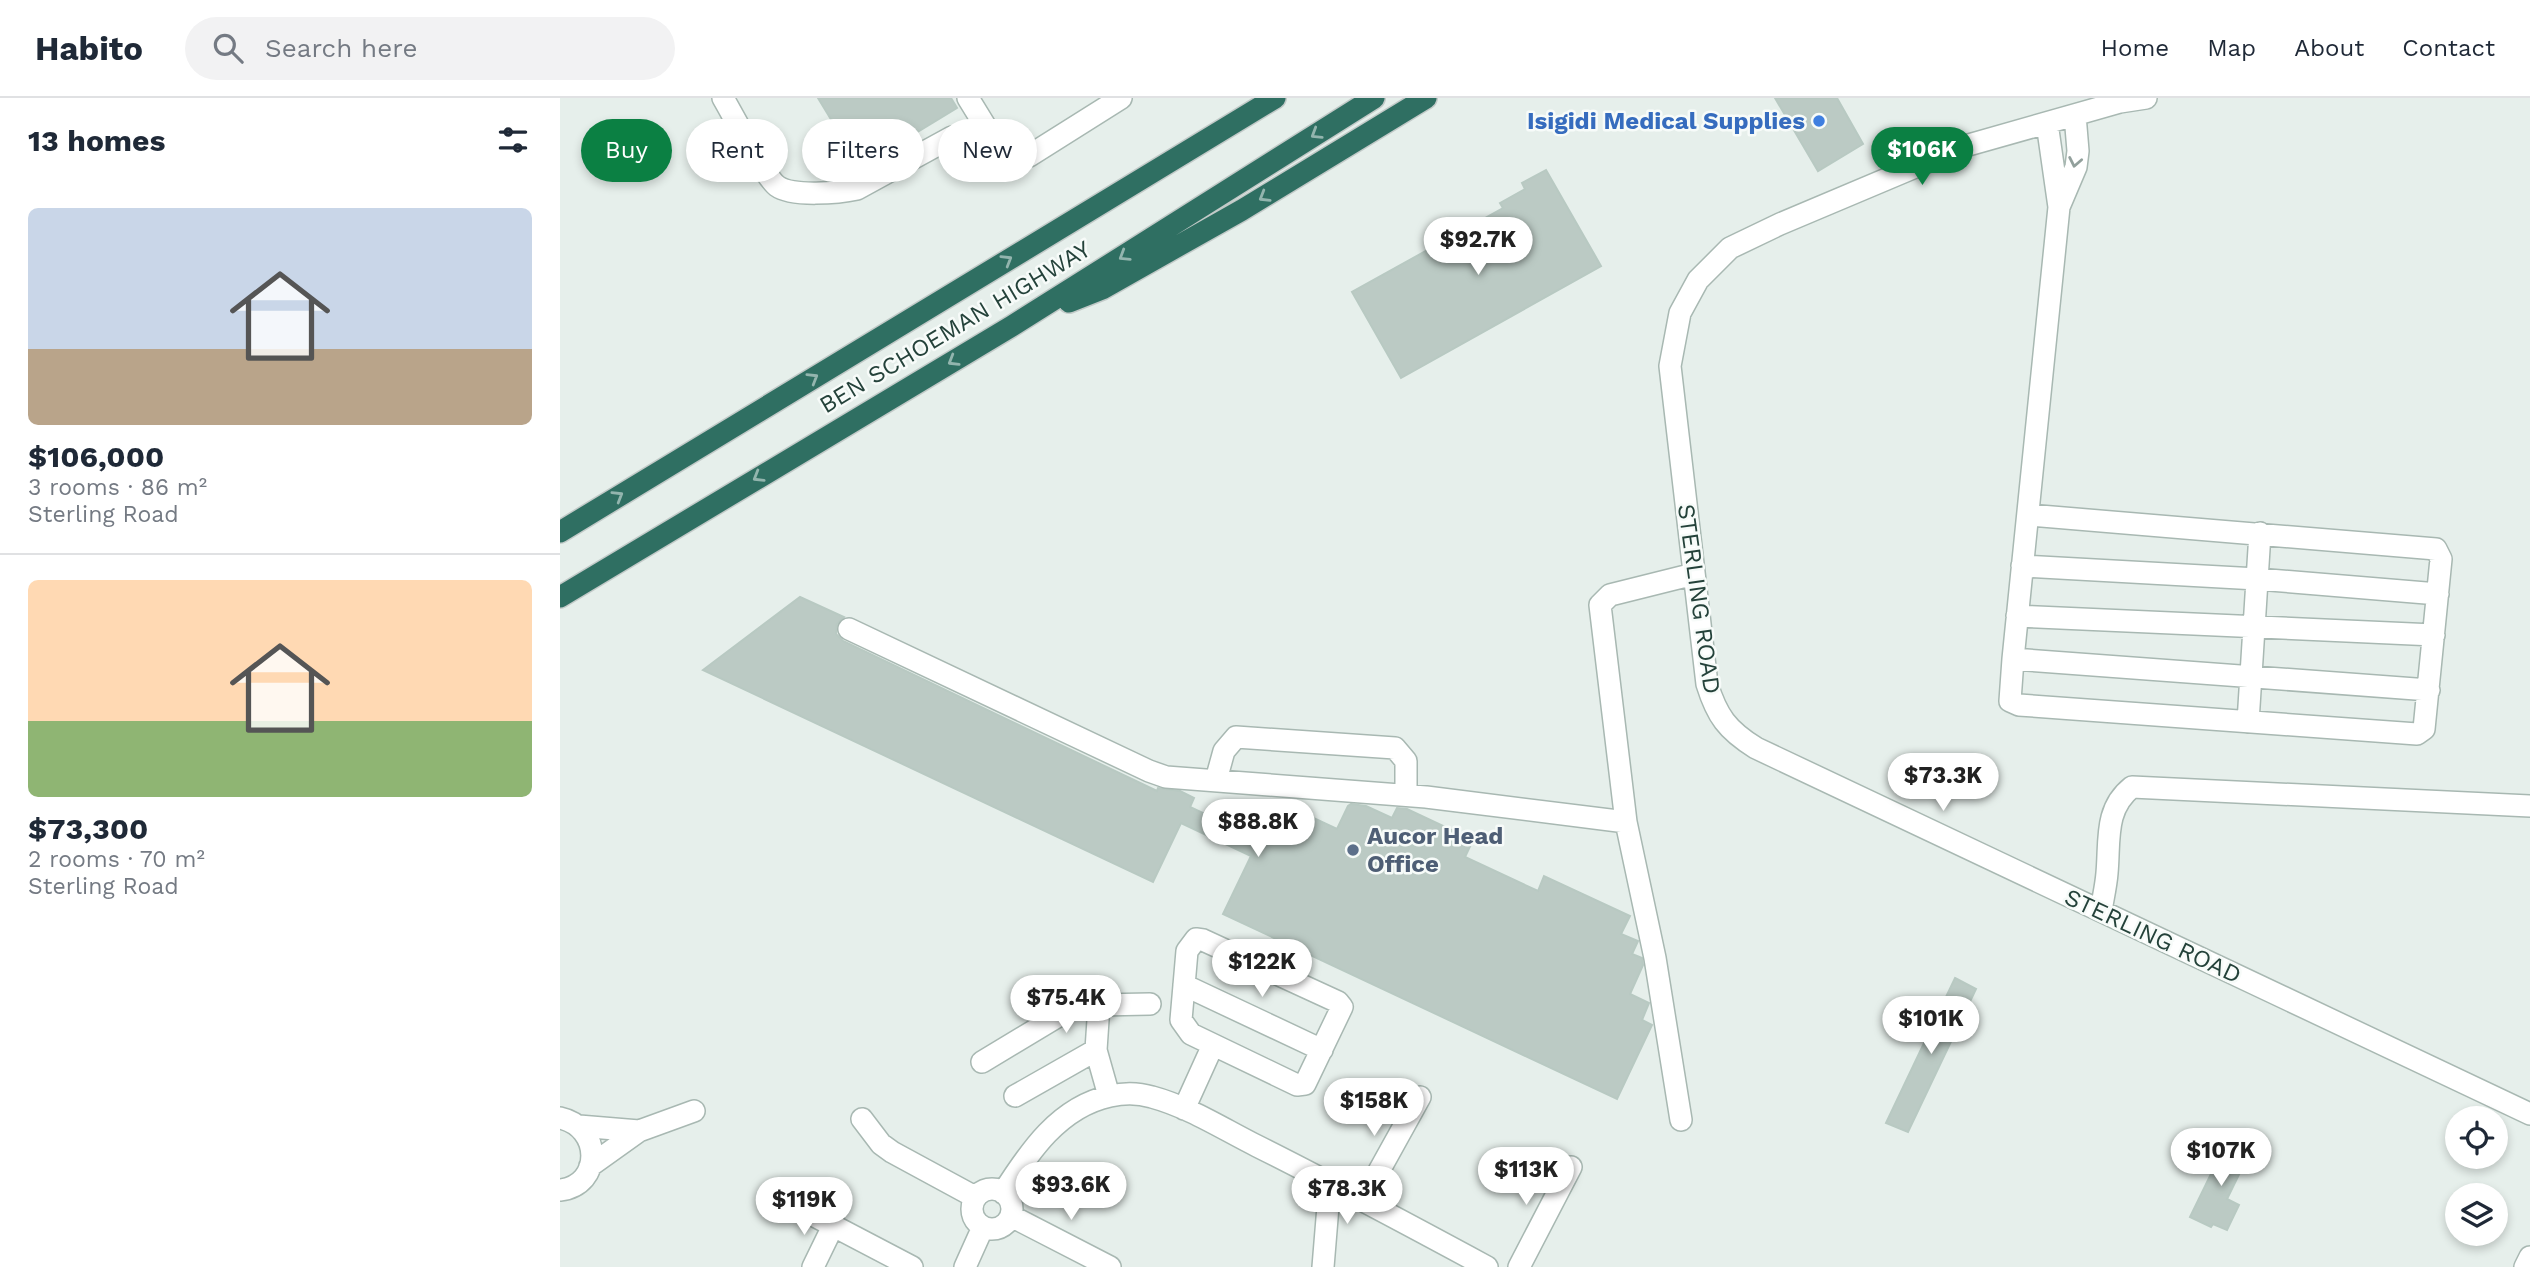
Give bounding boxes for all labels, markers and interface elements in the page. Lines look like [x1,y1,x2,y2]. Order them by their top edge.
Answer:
search box [185,17,675,80]
text: Habito [35,29,143,68]
icon: search [209,29,247,67]
text: Search here [265,33,417,63]
text: Home [2101,34,2169,62]
text: Map [2207,34,2256,62]
text: About [2294,34,2364,62]
text: Contact [2402,34,2495,62]
place label: Isigidi Medical Supplies [1527,107,1805,135]
marker: Isigidi Medical Supplies [1811,113,1827,129]
chip: Buy [581,119,672,182]
chip: Rent [686,119,788,182]
chip: Filters [802,119,924,182]
chip: New [938,119,1037,182]
icon: filters [494,121,532,159]
text: 13 homes [28,123,165,158]
one-way arrow [1311,126,1324,139]
pin: $106K [1873,127,1971,187]
text: $106K [1887,136,1957,163]
one-way arrow [2069,156,2084,168]
one-way arrow [1259,188,1272,201]
pin: $92.7K [1421,218,1535,277]
text: $92.7K [1440,226,1516,253]
street label: BEN SCHOEMAN HIGHWAY [814,235,1096,419]
one-way arrow [1118,247,1131,260]
icon: home [217,253,343,379]
one-way arrow [1000,256,1013,269]
one-way arrow [948,353,961,366]
one-way arrow [805,374,818,387]
text: $106,000 [28,439,164,474]
one-way arrow [752,469,765,482]
text: 3 rooms · 86 m² [28,474,207,501]
one-way arrow [611,492,624,505]
text: Sterling Road [28,501,179,528]
street label: STERLING ROAD [1672,502,1726,696]
icon: home [217,625,343,751]
pin: $73.3K [1886,754,2000,813]
text: $73.3K [1904,762,1982,789]
pin: $88.8K [1201,800,1315,859]
text: $88.8K [1218,808,1298,835]
text: $73,300 [28,811,148,846]
place label: Aucor Head Office [1367,822,1503,878]
marker: Aucor Head Office [1345,842,1361,858]
text: 2 rooms · 70 m² [28,846,205,873]
text: Sterling Road [28,873,179,900]
street label: STERLING ROAD [2060,883,2246,989]
pin: $122K [1213,940,1311,999]
text: $122K [1228,948,1296,975]
pin: $75.4K [1009,976,1123,1035]
text: $75.4K [1026,984,1106,1011]
pin: $101K [1882,996,1980,1056]
text: $101K [1898,1005,1964,1032]
pin: $158K [1325,1079,1423,1138]
text: $158K [1340,1087,1408,1114]
map controls [2445,1106,2508,1246]
button: locate [2445,1106,2508,1169]
pin: $107K [2172,1128,2270,1188]
text: $107K [2187,1137,2255,1164]
pin: $113K [1477,1148,1575,1207]
text: $113K [1494,1156,1558,1183]
pin: $93.6K [1014,1162,1128,1222]
pin: $78.3K [1290,1166,1404,1226]
text: $93.6K [1031,1171,1111,1198]
text: $78.3K [1308,1175,1386,1202]
pin: $119K [755,1178,853,1237]
button: layers [2445,1183,2508,1246]
text: $119K [772,1186,836,1213]

